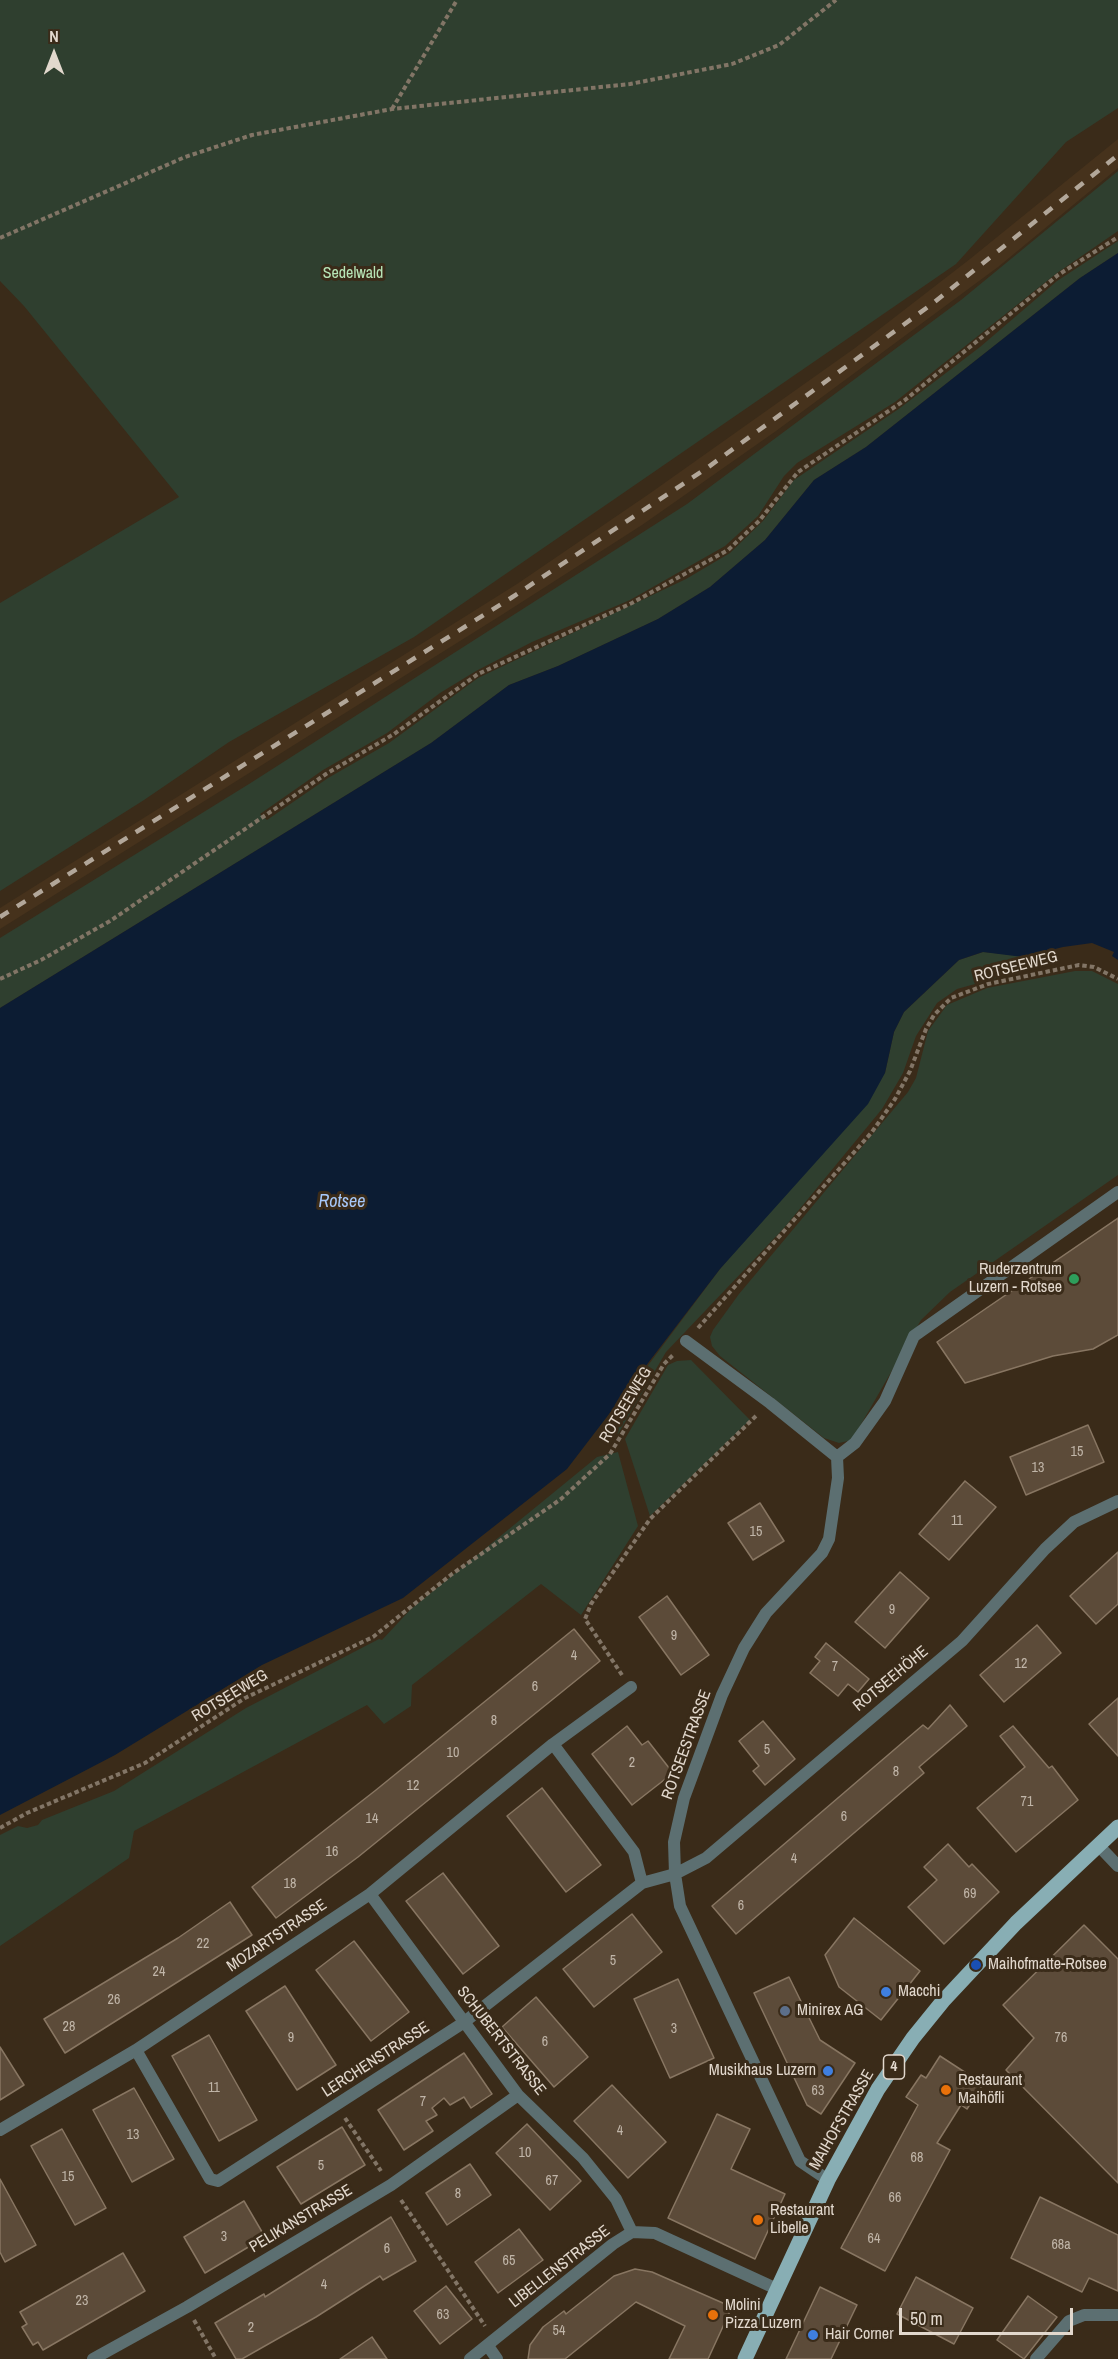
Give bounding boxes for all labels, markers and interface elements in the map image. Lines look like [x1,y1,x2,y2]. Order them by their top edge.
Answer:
north arrow [24,24,84,84]
text: N [49,25,59,47]
park label: Sedelwald [323,264,383,284]
street label: ROTSEEWEG [972,947,1060,987]
water label: Rotsee [319,1191,365,1213]
place label: Ruderzentrum Luzern - Rotsee [969,1260,1062,1298]
marker: Ruderzentrum Luzern - Rotsee [1067,1272,1081,1286]
street label: ROTSEEWEG [596,1363,656,1447]
house number: 15 [1071,1444,1083,1460]
house number: 13 [1032,1460,1044,1476]
house number: 11 [951,1513,963,1529]
house number: 15 [750,1524,762,1540]
house number: 9 [889,1602,895,1618]
house number: 9 [671,1628,677,1644]
street label: ROTSEEHÖHE [850,1642,932,1716]
house number: 4 [571,1648,577,1664]
house number: 12 [1015,1656,1027,1672]
house number: 7 [832,1659,838,1675]
street label: ROTSEEWEG [188,1666,272,1726]
house number: 6 [532,1679,538,1695]
street label: ROTSEESTRASSE [658,1688,716,1802]
house number: 8 [491,1713,497,1729]
house number: 5 [764,1742,770,1758]
house number: 10 [447,1745,459,1761]
house number: 2 [629,1755,635,1771]
house number: 8 [893,1764,899,1780]
house number: 12 [407,1778,419,1794]
house number: 71 [1021,1794,1033,1810]
house number: 6 [841,1809,847,1825]
house number: 14 [366,1811,378,1827]
house number: 16 [326,1844,338,1860]
house number: 4 [791,1851,797,1867]
house number: 18 [284,1876,296,1892]
house number: 69 [964,1886,976,1902]
street label: MOZARTSTRASSE [223,1895,331,1977]
house number: 6 [738,1898,744,1914]
house number: 22 [197,1936,209,1952]
house number: 5 [610,1953,616,1969]
place label: Maihofmatte-Rotsee [988,1955,1107,1975]
marker: Maihofmatte-Rotsee [969,1958,983,1972]
house number: 24 [153,1964,165,1980]
place label: Macchi [898,1982,940,2002]
street label: SCHUBERTSTRASSE [452,1983,550,2099]
marker: Macchi [879,1985,893,1999]
house number: 26 [108,1992,120,2008]
place label: Minirex AG [797,2001,863,2021]
marker: Minirex AG [778,2004,792,2018]
street label: LERCHENSTRASSE [319,2018,433,2102]
house number: 28 [63,2019,75,2035]
house number: 3 [671,2021,677,2037]
house number: 9 [288,2030,294,2046]
house number: 76 [1055,2030,1067,2046]
house number: 6 [542,2034,548,2050]
road number: 4 [884,2055,904,2079]
place label: Musikhaus Luzern [709,2061,816,2081]
marker: Musikhaus Luzern [821,2064,835,2078]
street label: MAIHOFSTRASSE [806,2067,878,2173]
place label: Restaurant Maihöfli [958,2071,1022,2109]
house number: 11 [208,2080,220,2096]
house number: 63 [812,2083,824,2099]
marker: Restaurant Maihöfli [939,2083,953,2097]
house number: 7 [420,2094,426,2110]
house number: 4 [617,2123,623,2139]
house number: 13 [127,2127,139,2143]
house number: 10 [519,2145,531,2161]
house number: 68 [911,2150,923,2166]
house number: 5 [318,2158,324,2174]
house number: 15 [62,2169,74,2185]
house number: 67 [546,2173,558,2189]
street label: PELIKANSTRASSE [246,2181,356,2257]
house number: 8 [455,2186,461,2202]
house number: 66 [889,2190,901,2206]
place label: Restaurant Libelle [770,2201,834,2239]
marker: Restaurant Libelle [751,2213,765,2227]
street label: LIBELLENSTRASSE [506,2222,614,2312]
house number: 3 [221,2229,227,2245]
house number: 64 [868,2231,880,2247]
house number: 68a [1051,2237,1071,2253]
house number: 6 [384,2241,390,2257]
house number: 65 [503,2253,515,2269]
house number: 4 [321,2277,327,2293]
house number: 23 [76,2293,88,2309]
place label: Molini Pizza Luzern [725,2296,802,2334]
scale bar [902,2296,1076,2334]
text: 50 m [910,2306,943,2331]
house number: 63 [437,2307,449,2323]
marker: Molini Pizza Luzern [706,2308,720,2322]
house number: 2 [248,2320,254,2336]
house number: 54 [553,2323,565,2339]
place label: Hair Corner [825,2325,894,2345]
marker: Hair Corner [806,2328,820,2342]

